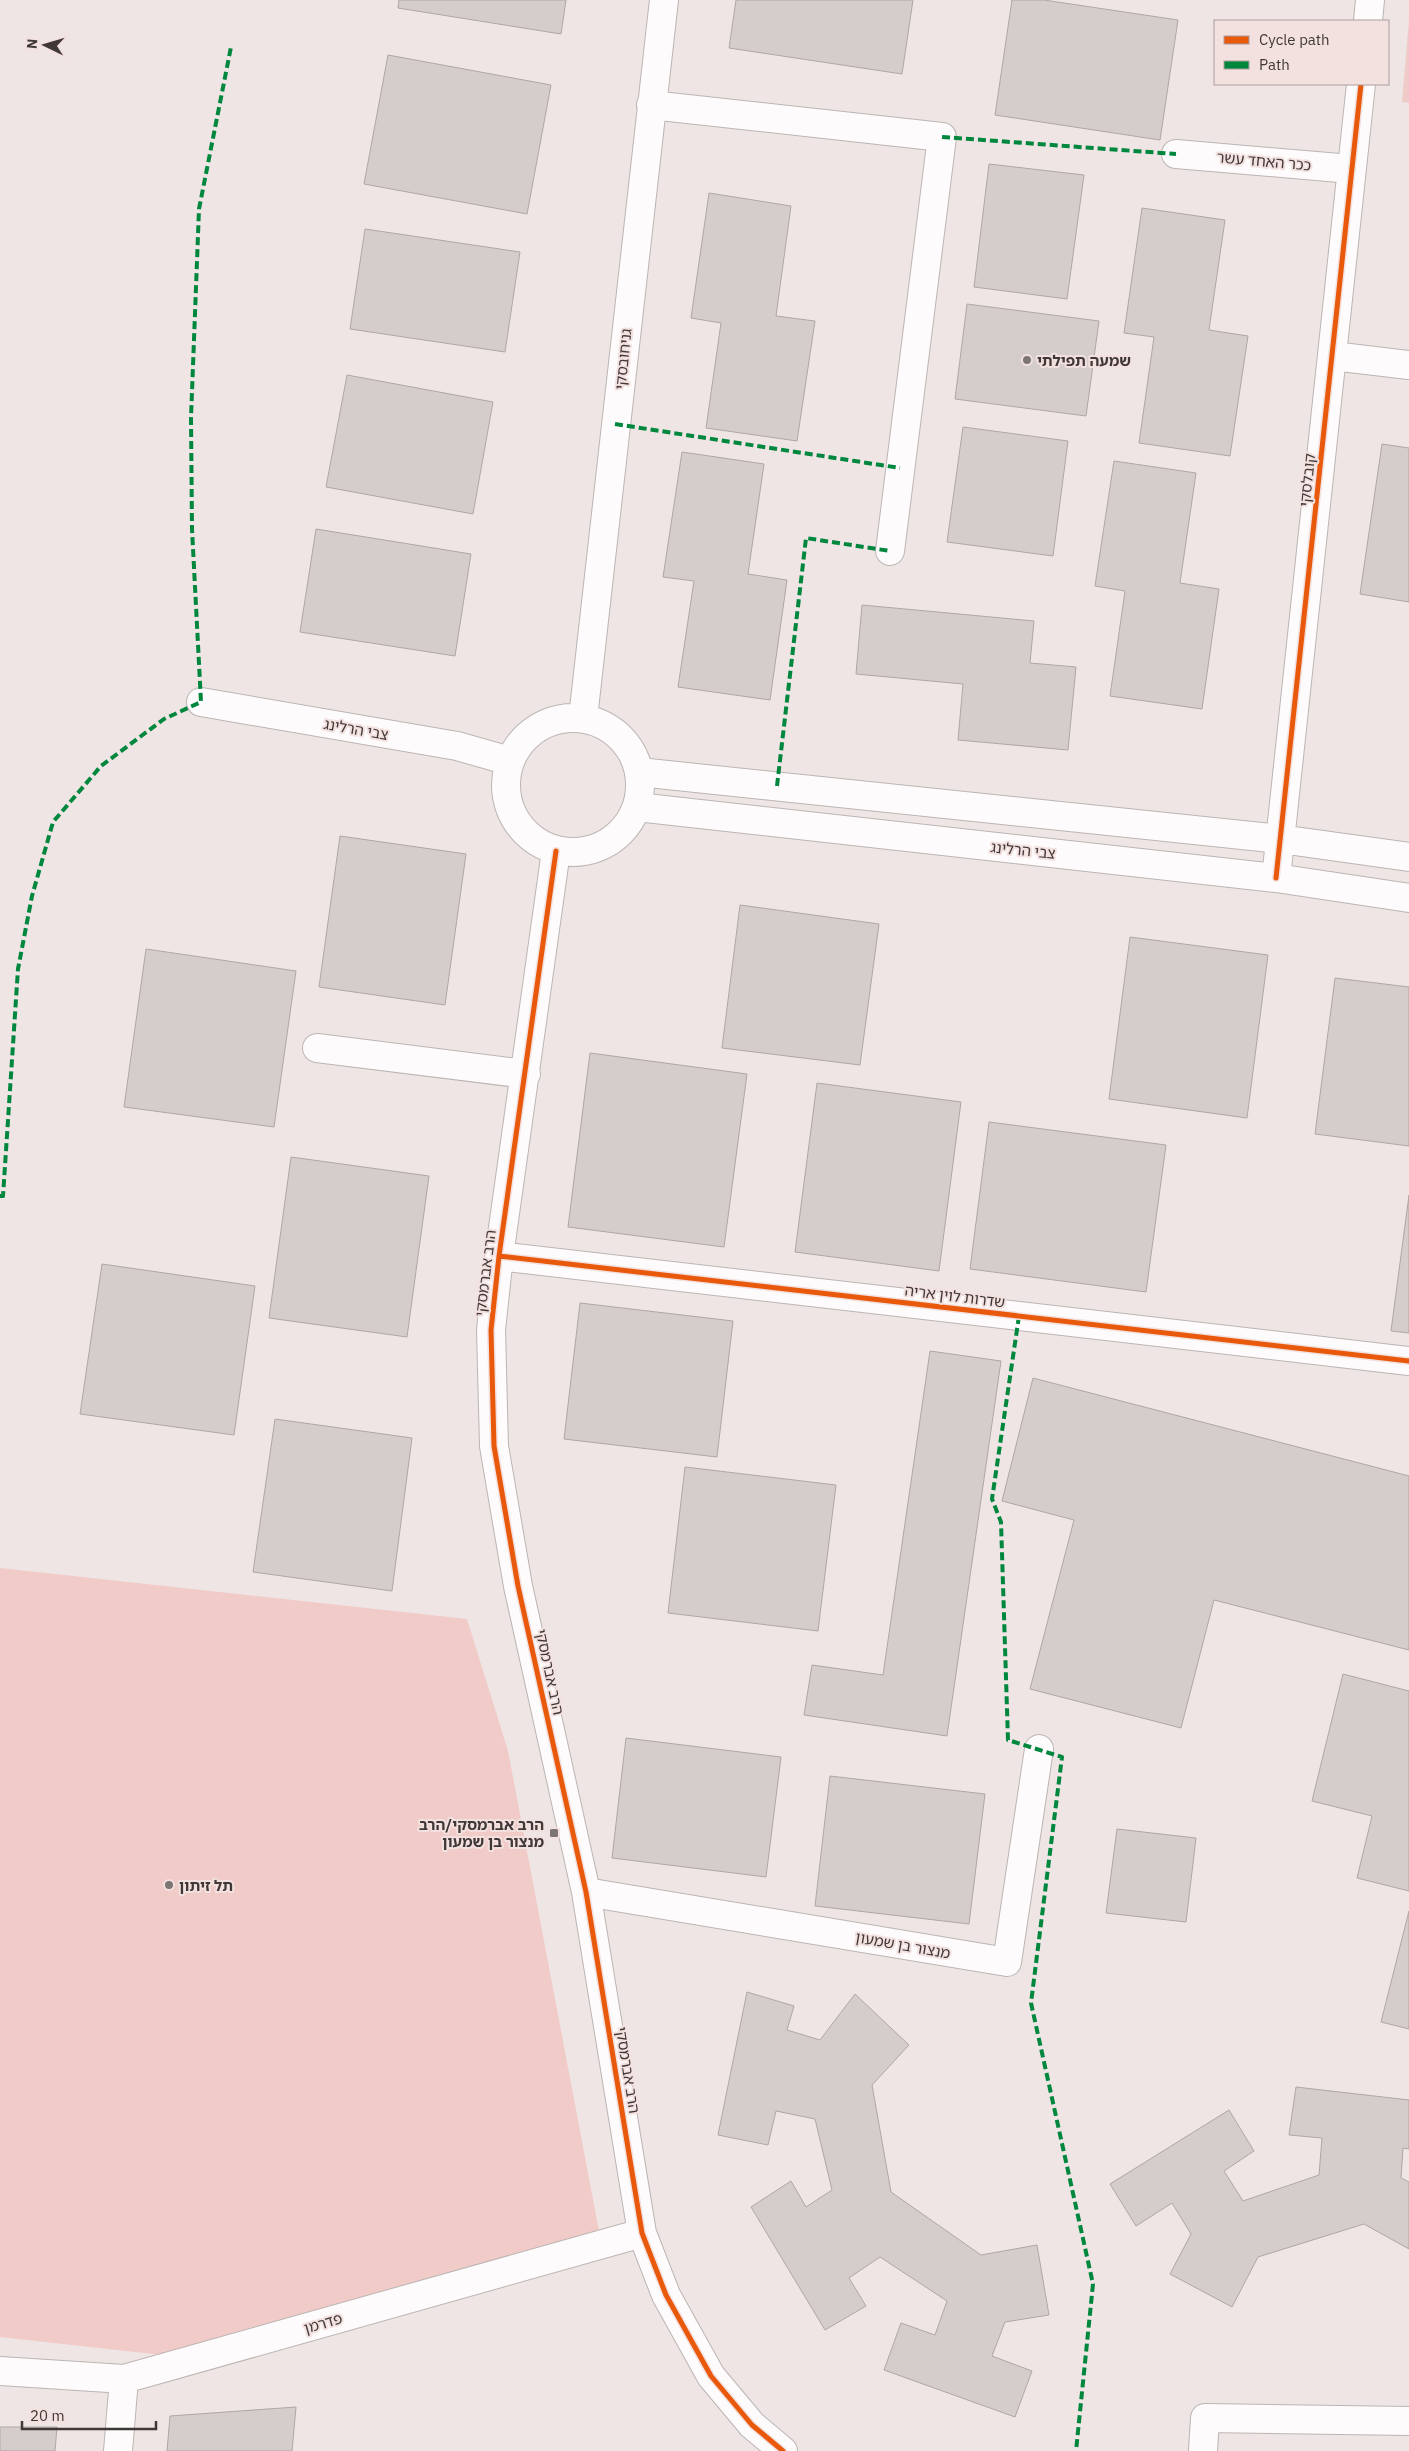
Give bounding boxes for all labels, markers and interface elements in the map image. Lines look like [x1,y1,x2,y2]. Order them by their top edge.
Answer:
north arrow [20,20,70,70]
legend [1214,20,1389,85]
text: Cycle path [1259,30,1330,49]
text: N [23,38,41,50]
text: Path [1259,55,1290,74]
street label: ככר האחד עשר [1216,147,1312,175]
street label: גניחובסקי [610,327,636,390]
place label: שמעה תפילתי [1037,351,1131,370]
marker: שמעה תפילתי [1021,354,1033,366]
street label: קובלסקי [1295,452,1319,508]
street label: צבי הרלינג [322,714,390,744]
street label: צבי הרלינג [990,837,1056,863]
street label: הרב אברמסקי [470,1229,500,1317]
street label: שדרות לוין אריה [904,1280,1006,1312]
street label: הרב אברמסקי [532,1627,568,1717]
place label: הרב אברמסקי/הרב מנצור בן שמעון [419,1815,544,1851]
marker: הרב אברמסקי/הרב מנצור בן שמעון [548,1827,560,1839]
place label: תל זיתון [179,1876,233,1895]
marker: תל זיתון [163,1879,175,1891]
street label: מנצור בן שמעון [854,1927,952,1963]
street label: הרב אברמסקי [612,2025,644,2115]
street label: פדרמן [302,2308,344,2338]
scale bar [22,2398,156,2430]
text: 20 m [30,2406,65,2425]

